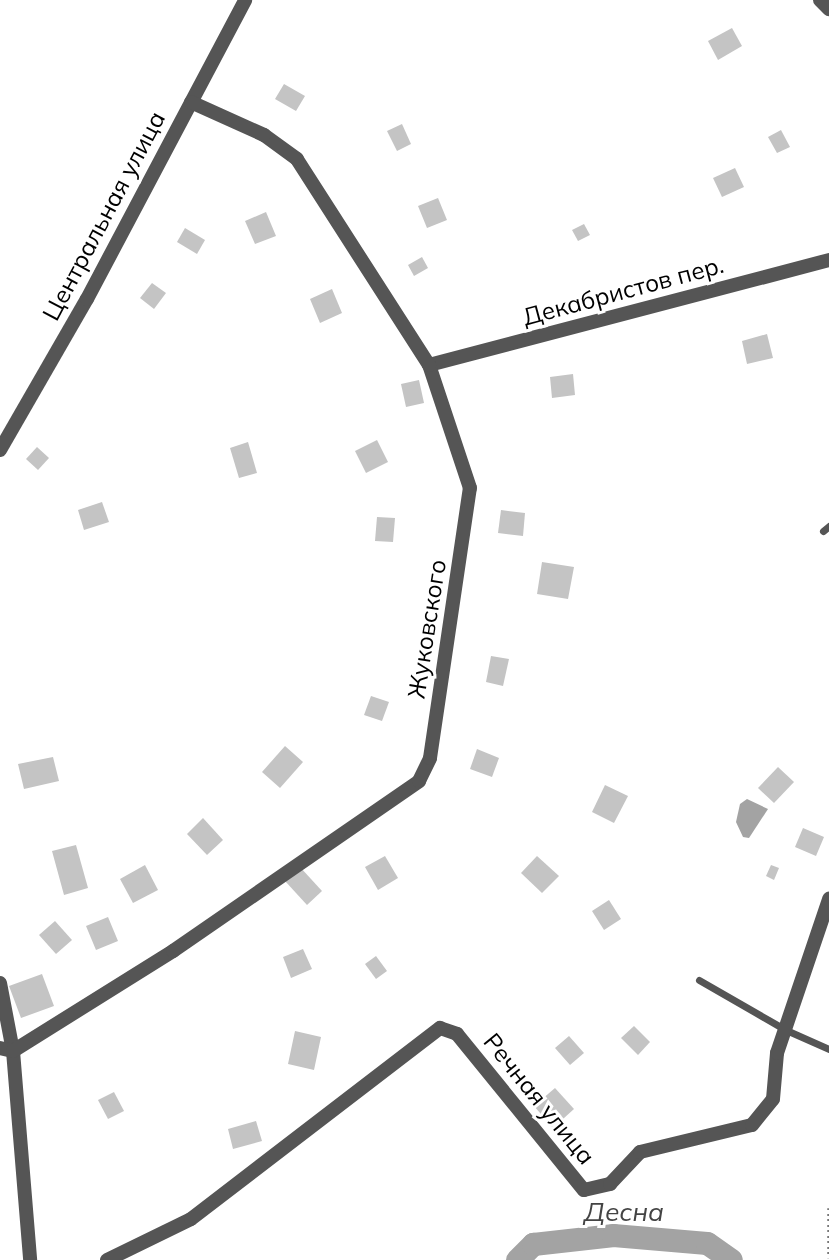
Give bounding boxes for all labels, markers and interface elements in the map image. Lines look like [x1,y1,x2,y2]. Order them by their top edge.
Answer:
street label: Центральная улица [37,106,171,326]
street label: Декабристов пер. [519,250,727,332]
street label: Жуковского [402,558,452,700]
street label: Речная улица [477,1028,601,1170]
water label: Десна [584,1196,664,1228]

